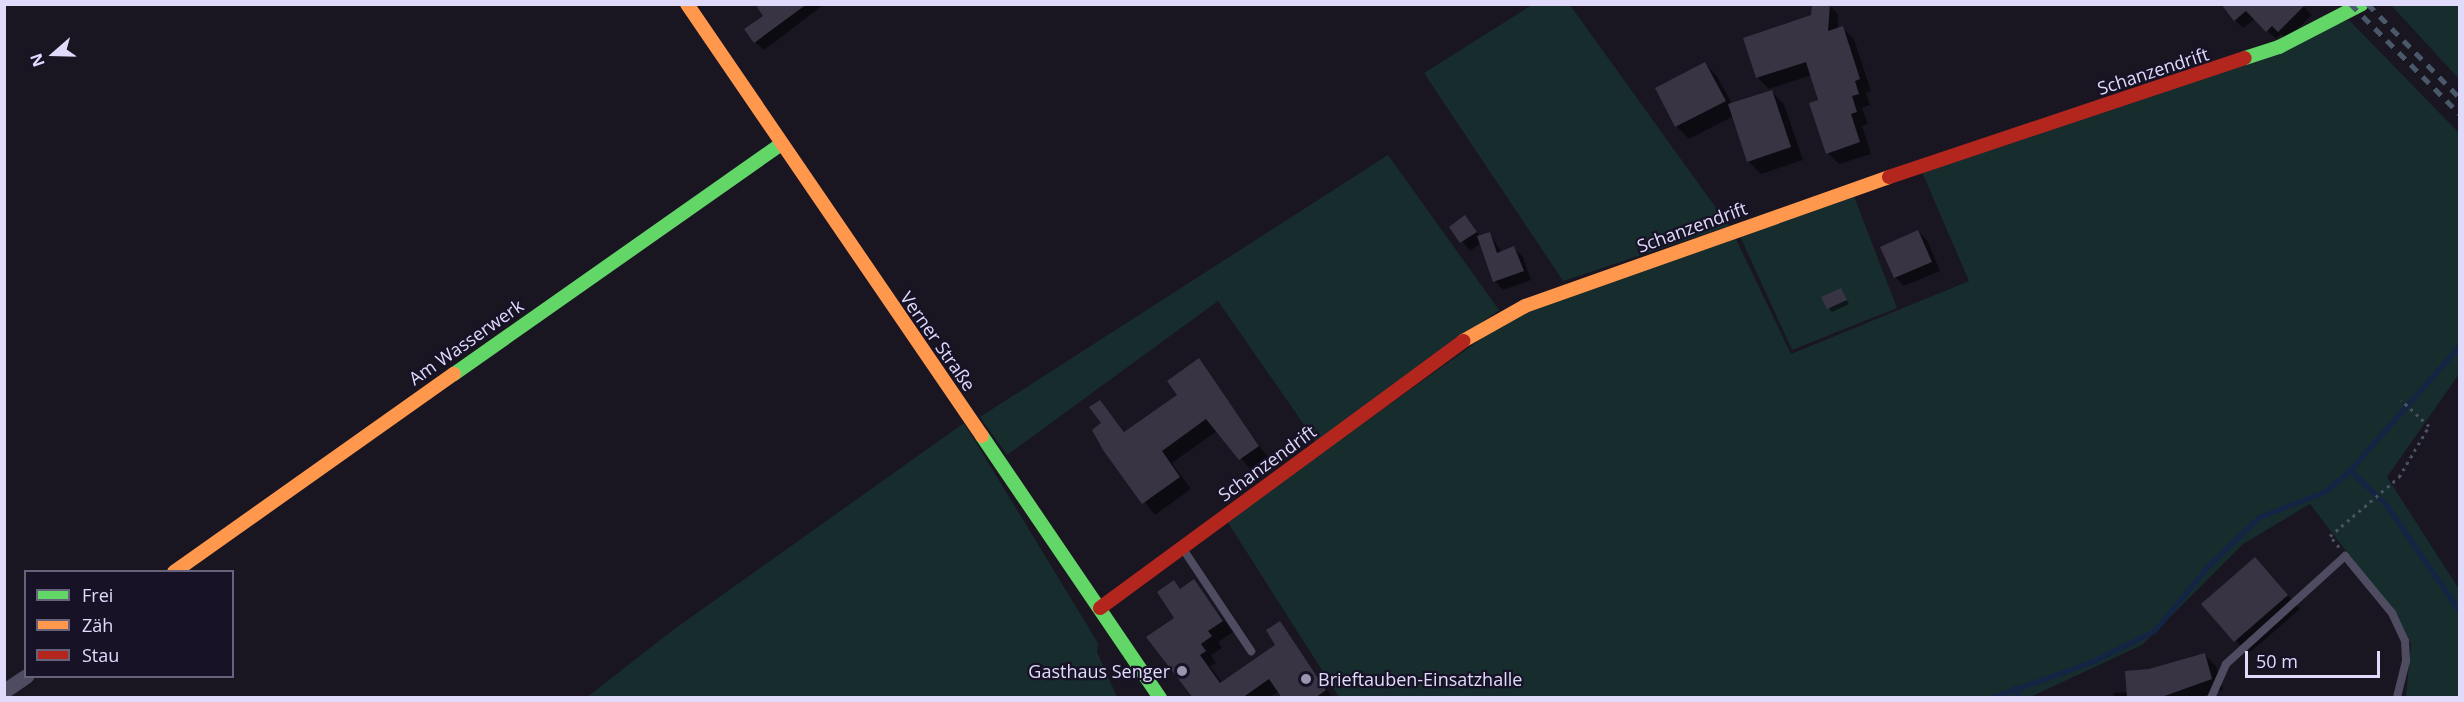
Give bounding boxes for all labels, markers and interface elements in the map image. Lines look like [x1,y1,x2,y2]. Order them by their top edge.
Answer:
north arrow [24,24,84,84]
street label: Schanzendrift [2095,43,2211,99]
text: N [25,50,50,70]
street label: Schanzendrift [1634,197,1750,257]
street label: Verner Straße [896,287,980,395]
street label: Am Wasserwerk [405,294,527,390]
street label: Schanzendrift [1214,420,1320,506]
legend [24,570,234,678]
text: Frei [82,583,113,607]
text: Zäh [82,613,113,637]
scale bar [2248,639,2383,677]
text: Stau [82,643,119,667]
text: 50 m [2256,649,2298,673]
place label: Gasthaus Senger [1028,660,1170,682]
marker: Gasthaus Senger [1175,664,1189,678]
place label: Brieftauben-Einsatzhalle [1318,668,1522,690]
marker: Brieftauben-Einsatzhalle [1299,672,1313,686]

